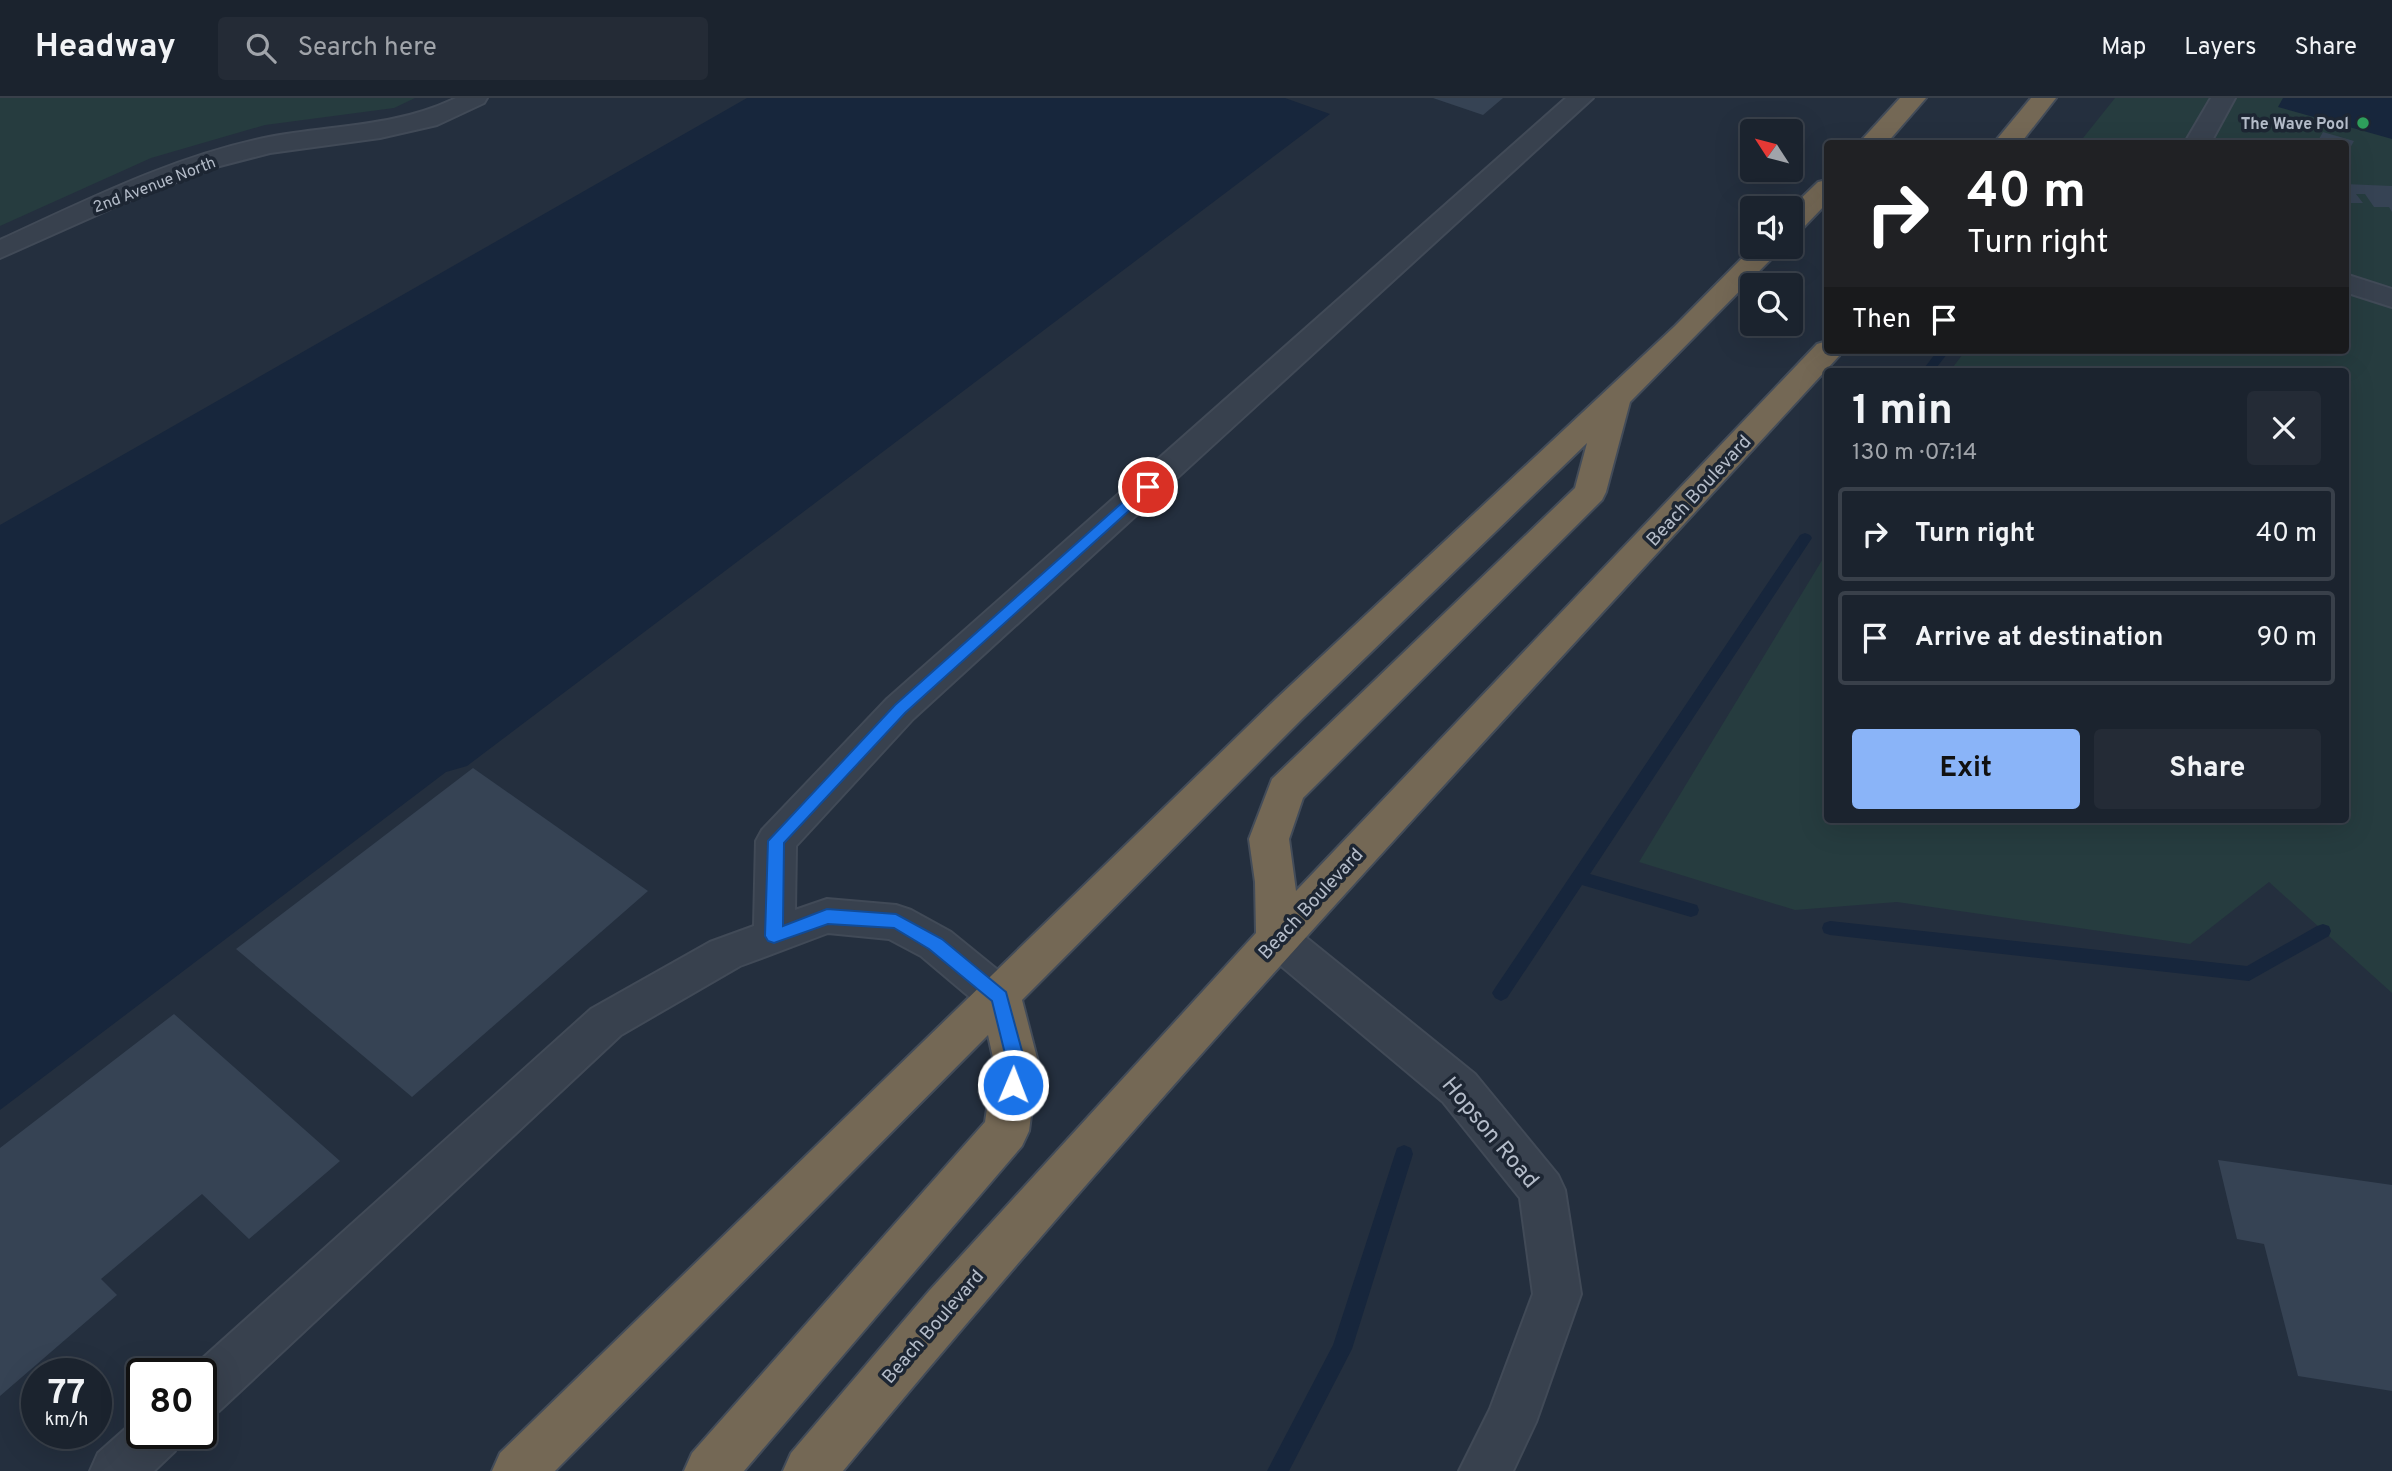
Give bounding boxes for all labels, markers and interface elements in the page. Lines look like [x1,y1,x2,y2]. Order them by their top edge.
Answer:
search box [218,17,708,80]
text: Headway [35,27,176,69]
icon: search [242,29,280,67]
text: Search here [298,32,437,65]
text: Map [2101,33,2146,63]
text: Layers [2184,33,2256,63]
text: Share [2294,33,2357,63]
place label: The Wave Pool [2241,115,2349,135]
marker: The Wave Pool [2355,115,2371,131]
north arrow [1740,119,1802,182]
map controls [1740,119,1803,336]
street label: 2nd Avenue North [91,153,219,218]
text: 40 m [1967,163,2086,225]
icon: right [1852,168,1943,259]
button: sound [1740,196,1803,259]
text: Turn right [1967,224,2109,264]
button: search [1740,273,1803,336]
icon: arrive [1925,301,1963,339]
text: Then [1852,304,1911,337]
text: 1 min [1852,386,1953,439]
button: close [2247,391,2321,465]
street label: Beach Boulevard [1642,431,1757,552]
text: 130 m · 07:14 [1852,439,1977,468]
pin [1118,457,1178,517]
icon: arrive [1129,468,1167,506]
icon: right [1856,515,1894,553]
text: Turn right [1915,518,2035,551]
text: 40 m [2256,518,2317,551]
icon: arrive [1856,619,1894,657]
text: Arrive at destination [1915,622,2163,655]
text: 90 m [2257,622,2317,655]
button: Exit [1852,729,2080,809]
button: Share [2094,729,2321,809]
street label: Beach Boulevard [1254,844,1369,965]
position arrow [976,1048,1050,1122]
street label: Hopson Road [1434,1072,1544,1195]
street label: Beach Boulevard [877,1265,990,1389]
speed limit sign: 80 [126,1358,217,1449]
text: 77 [48,1372,85,1416]
text: km/h [45,1409,88,1432]

